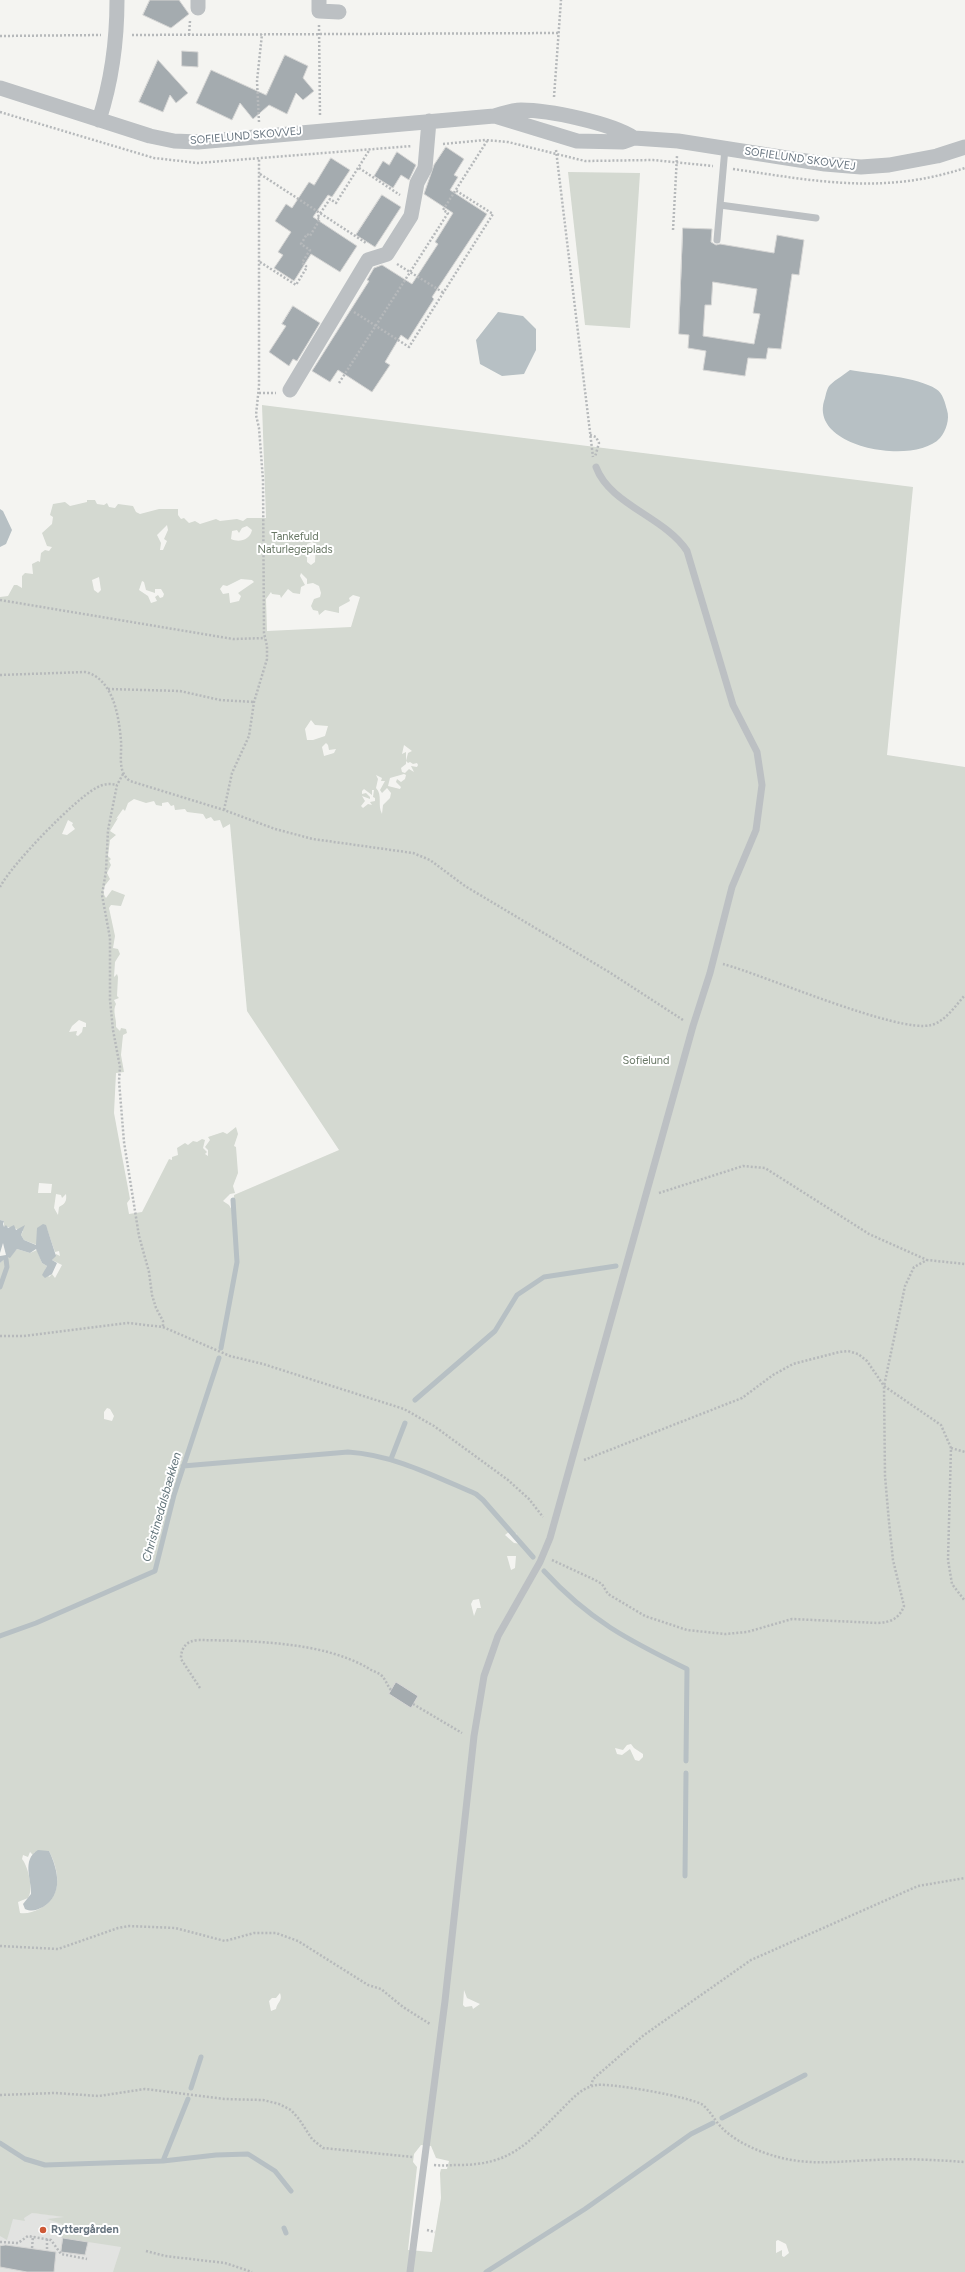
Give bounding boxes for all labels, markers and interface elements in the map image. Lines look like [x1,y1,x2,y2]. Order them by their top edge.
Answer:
street label: SOFIELUND SKOVVEJ [189,125,303,147]
street label: SOFIELUND SKOVVEJ [743,145,857,173]
park label: Tankefuld Naturlegeplads [257,530,333,556]
park label: Sofielund [623,1054,669,1068]
water label: Christinedalsbækken [139,1451,185,1563]
place label: Ryttergården [51,2223,119,2237]
marker: Ryttergården [38,2225,48,2235]

